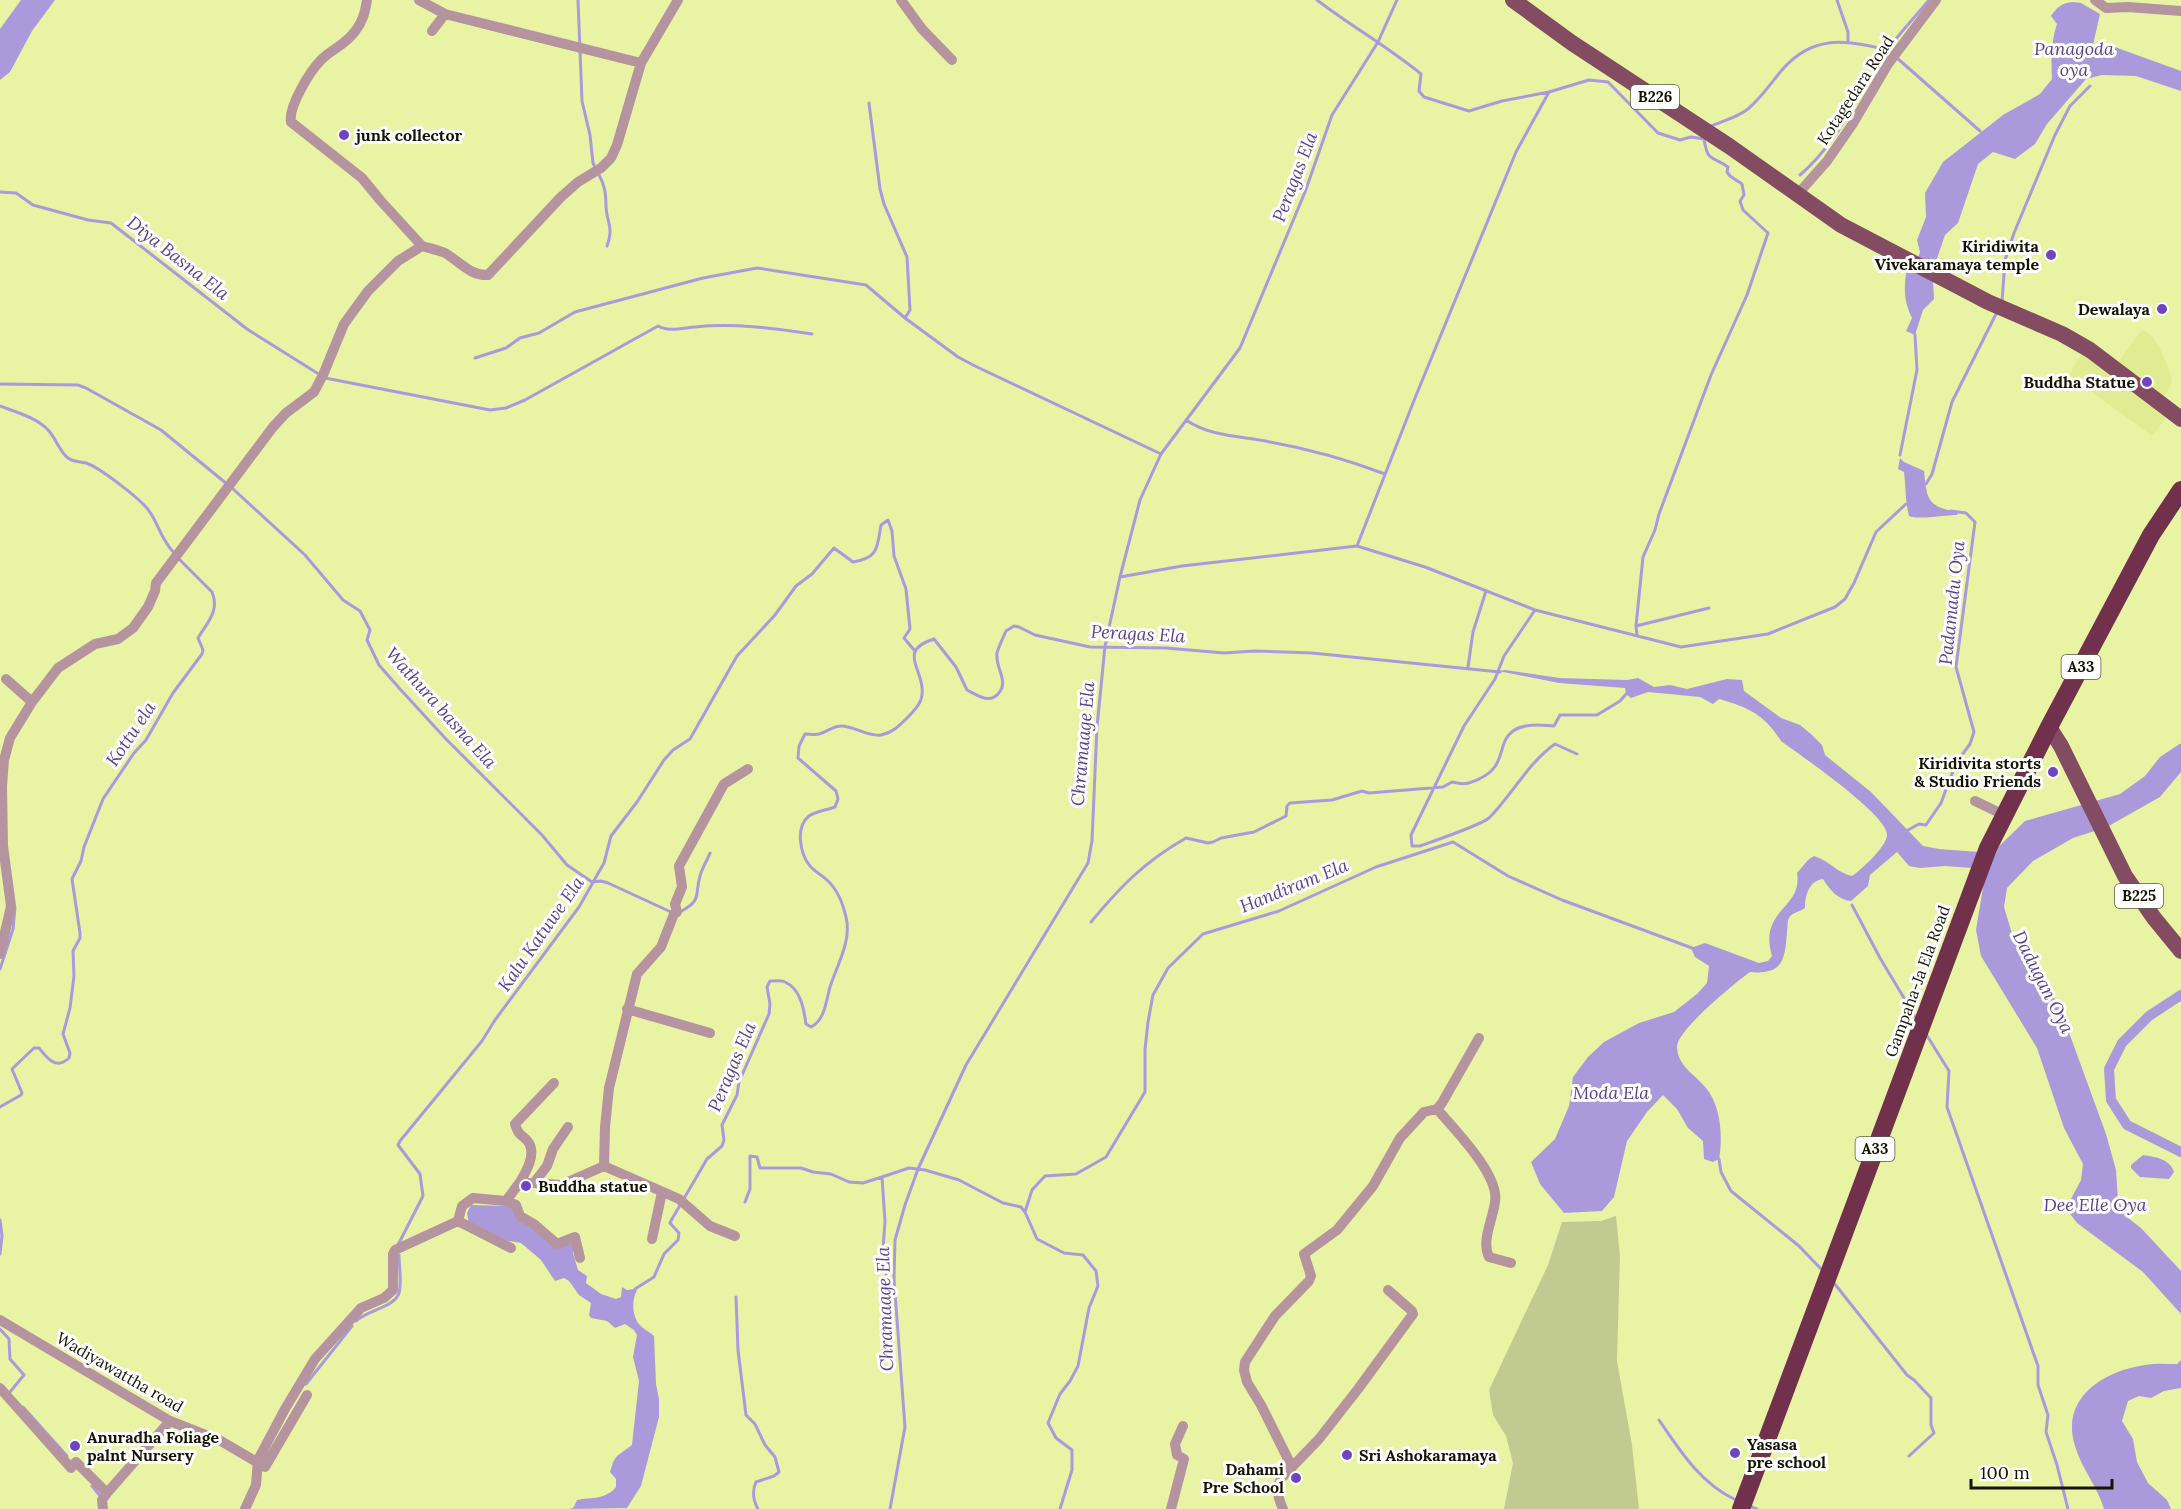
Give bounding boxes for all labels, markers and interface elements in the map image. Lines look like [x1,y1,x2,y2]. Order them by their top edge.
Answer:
street label: Kotagedara Road [1812,31,1898,148]
water label: Panagoda oya [2034,37,2114,81]
road number: B226 [1631,85,1679,109]
place label: junk collector [354,125,462,145]
marker: junk collector [337,128,351,142]
water label: Peragas Ela [1267,128,1322,225]
water label: Diya Basna Ela [123,211,234,305]
place label: Kiridiwita Vivekaramaya temple [1875,236,2040,274]
marker: Kiridiwita Vivekaramaya temple [2044,248,2058,262]
place label: Dewalaya [2078,299,2151,319]
marker: Dewalaya [2155,302,2169,316]
place label: Buddha Statue [2024,372,2135,392]
marker: Buddha Statue [2140,375,2154,389]
water label: Padamadu Oya [1934,540,1969,666]
water label: Peragas Ela [1090,620,1186,647]
water label: Wathura basna Ela [381,642,502,773]
road number: A33 [2062,655,2100,679]
water label: Chramaage Ela [1066,681,1099,807]
water label: Kottu ela [101,697,161,770]
place label: Kiridivita storts & Studio Friends [1914,753,2041,791]
marker: Kiridivita storts & Studio Friends [2046,765,2060,779]
water label: Handiram Ela [1236,853,1351,918]
water label: Kalu Katuwe Ela [492,872,589,996]
road number: B225 [2115,884,2163,908]
street label: Gampaha-Ja Ela Road [1880,902,1954,1060]
water label: Dadugan Oya [2008,927,2079,1037]
water label: Peragas Ela [702,1019,761,1115]
water label: Moda Ela [1573,1081,1649,1104]
road number: A33 [1856,1137,1894,1161]
place label: Buddha statue [538,1176,648,1196]
marker: Buddha statue [519,1179,533,1193]
water label: Dee Elle Oya [2043,1193,2147,1216]
water label: Chramaage Ela [871,1246,898,1372]
street label: Wadiyawattha road [53,1327,187,1417]
place label: Anuradha Foliage palnt Nursery [87,1427,220,1465]
place label: Yasasa pre school [1747,1434,1826,1472]
marker: Anuradha Foliage palnt Nursery [68,1439,82,1453]
place label: Sri Ashokaramaya [1359,1445,1497,1465]
marker: Yasasa pre school [1728,1446,1742,1460]
marker: Sri Ashokaramaya [1340,1448,1354,1462]
scale bar [1971,1452,2112,1490]
place label: Dahami Pre School [1203,1459,1284,1497]
text: 100 m [1980,1461,2030,1484]
marker: Dahami Pre School [1289,1471,1303,1485]

